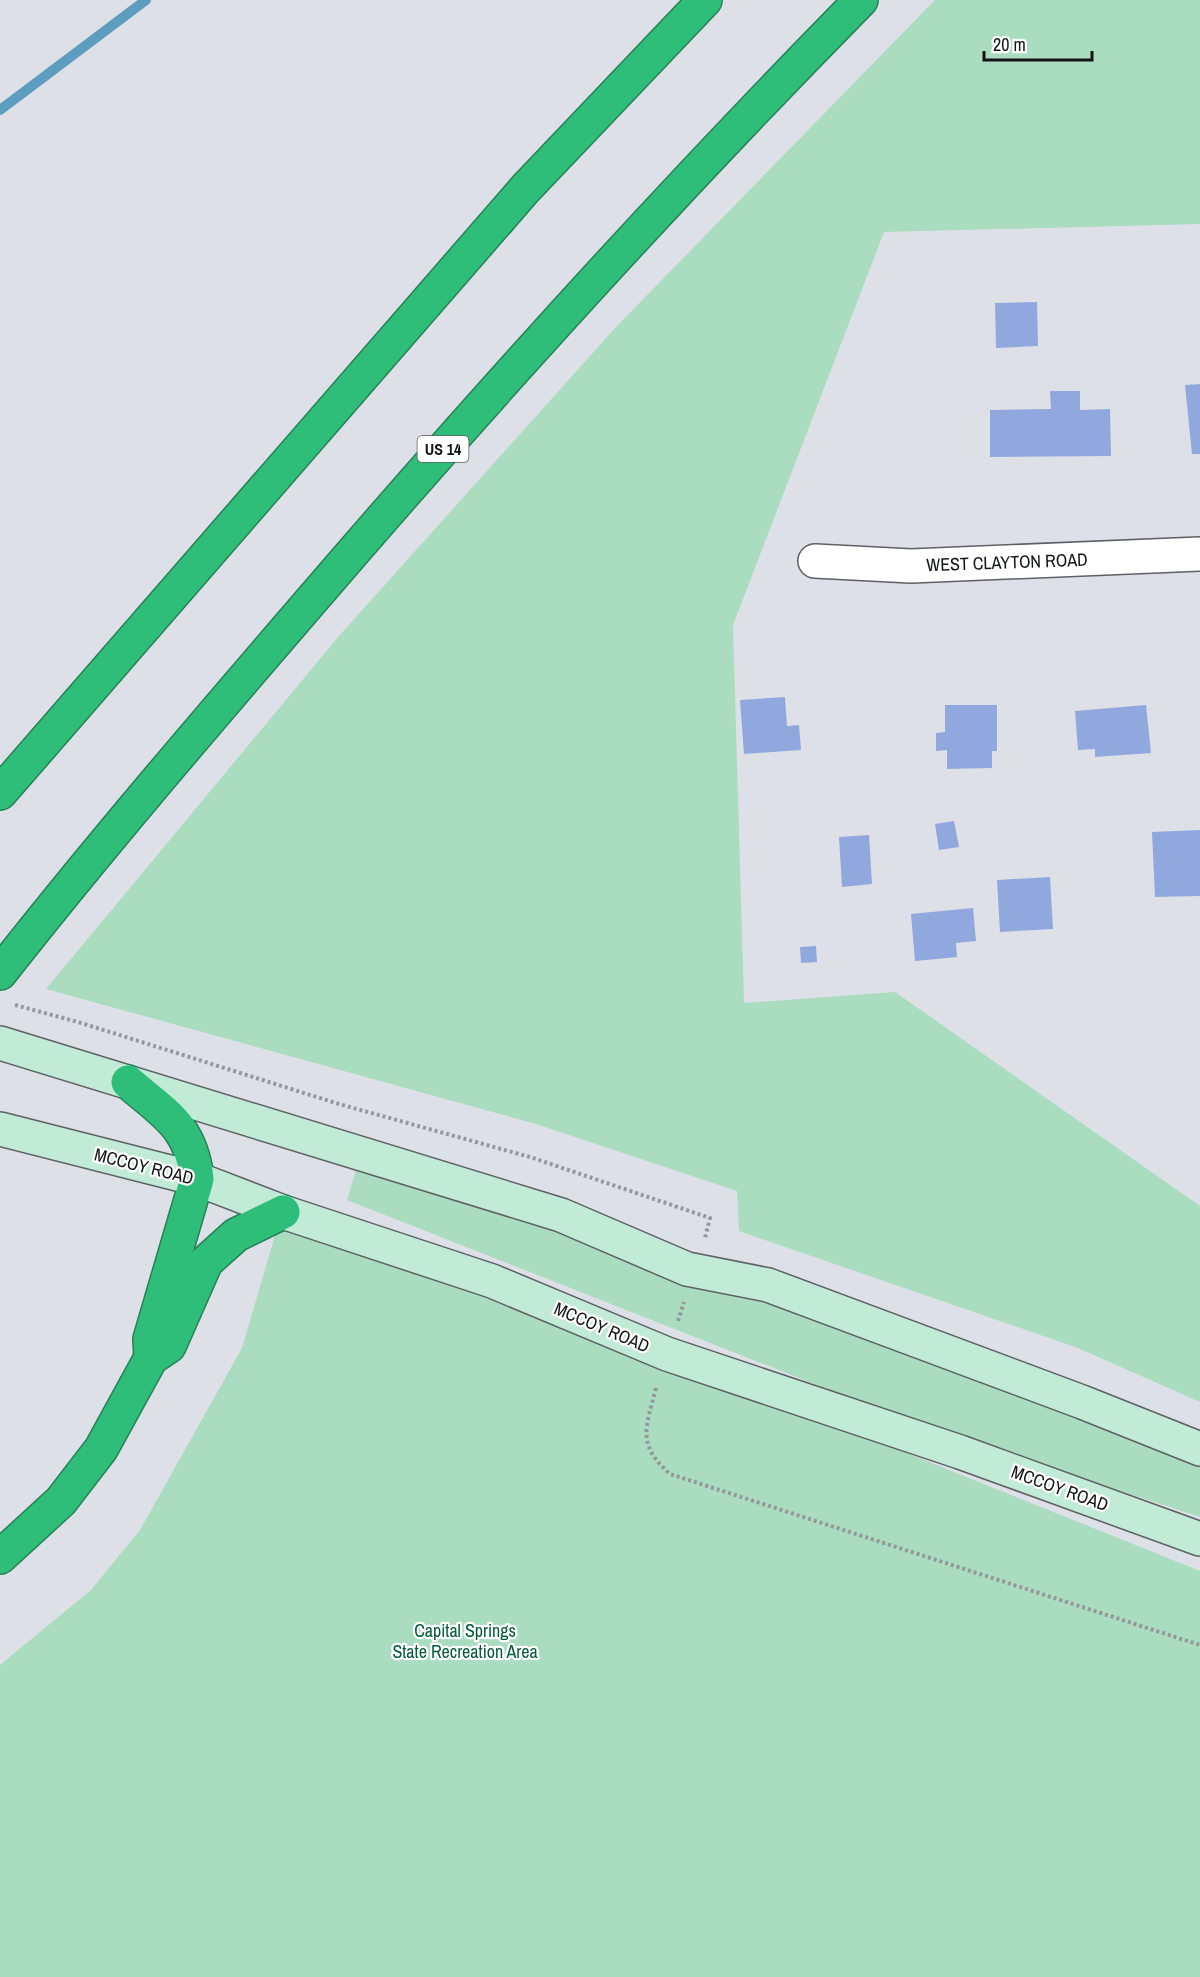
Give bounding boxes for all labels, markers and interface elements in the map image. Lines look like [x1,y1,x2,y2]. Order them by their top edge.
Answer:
scale bar [984,24,1092,62]
text: 20 m [993,32,1026,57]
road number: US 14 [418,436,468,462]
street label: WEST CLAYTON ROAD [926,547,1088,577]
street label: MCCOY ROAD [92,1142,196,1190]
street label: MCCOY ROAD [550,1296,654,1358]
street label: MCCOY ROAD [1008,1459,1112,1517]
park label: Capital Springs State Recreation Area [392,1618,538,1664]

